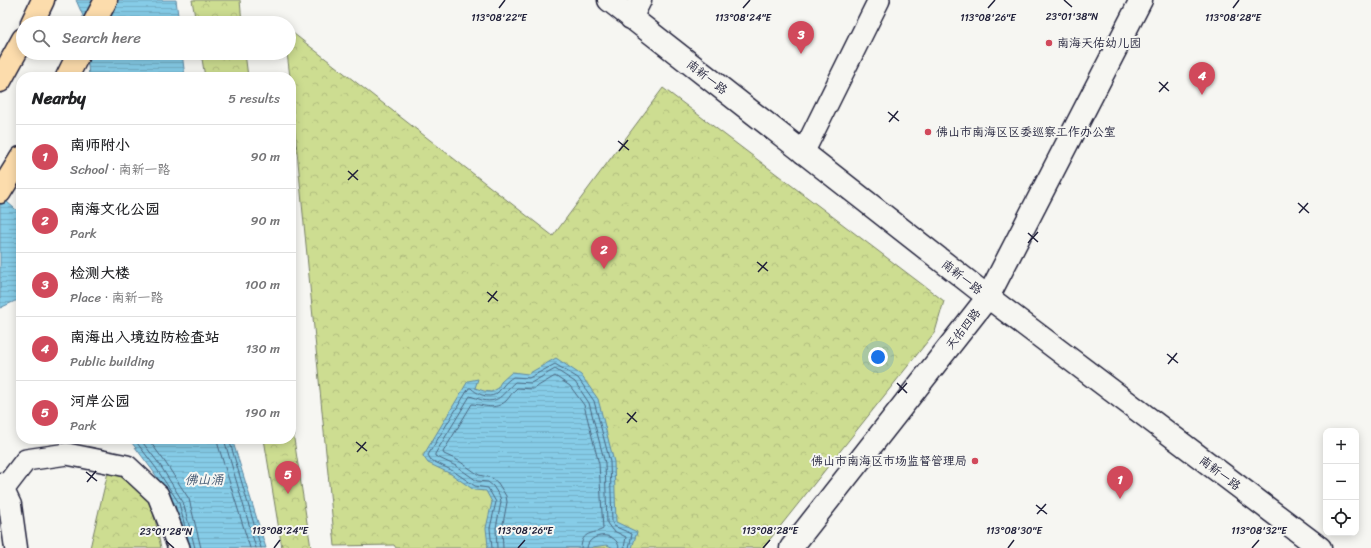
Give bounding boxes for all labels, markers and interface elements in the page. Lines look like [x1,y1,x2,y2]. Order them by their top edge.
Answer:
text: 23°01'38"N [1046,8,1098,26]
text: 113°08'22"E [471,9,528,27]
text: 113°08'24"E [715,9,773,27]
text: 113°08'26"E [960,9,1017,27]
text: 113°08'28"E [1205,9,1262,27]
search box [16,16,296,60]
pin: 3 [788,21,814,54]
text: Search here [62,25,141,51]
icon: search [30,27,52,49]
place label: 南海天佑幼儿园 [1057,32,1141,54]
marker: 南海天佑幼儿园 [1044,38,1054,48]
street label: 南新一路 [681,54,733,100]
pin: 4 [1189,62,1215,95]
text: Nearby [32,83,86,113]
text: 5 results [228,87,280,110]
place label: 佛山市南海区区委巡察工作办公室 [936,121,1116,143]
marker: 佛山市南海区区委巡察工作办公室 [923,127,933,137]
text: 南师附小 [70,132,130,158]
text: 1 [42,145,48,168]
text: 90 m [250,145,280,168]
text: School · 南新一路 [70,158,171,181]
text: 南海文化公园 [70,196,160,222]
text: 2 [41,209,49,232]
text: 90 m [250,209,280,232]
text: Park [70,222,97,245]
pin: 2 [591,236,617,269]
street label: 南新一路 [936,254,988,300]
text: 检测大楼 [70,260,130,286]
text: 3 [41,273,49,296]
text: 100 m [245,273,280,296]
text: Place · 南新一路 [70,286,164,309]
street label: 天佑四路 [940,303,986,355]
text: 南海出入境边防检查站 [70,324,220,350]
text: 4 [41,337,49,360]
text: 130 m [246,337,280,360]
your location [868,347,888,367]
text: Public building [70,350,155,373]
text: 河岸公园 [70,388,130,414]
text: 5 [41,401,49,424]
text: 190 m [245,401,280,424]
text: Park [70,414,97,437]
map controls [1323,428,1359,536]
button: + [1323,428,1359,464]
place label: 佛山市南海区市场监督管理局 [811,450,967,472]
street label: 南新一路 [1194,450,1246,496]
marker: 佛山市南海区市场监督管理局 [970,456,980,466]
pin: 5 [275,461,301,494]
button: − [1323,464,1359,500]
pin: 1 [1107,466,1133,499]
water label: 佛山涌 [184,468,224,491]
button: locate [1323,500,1359,536]
text: 113°08'24"E [252,522,310,540]
text: 113°08'26"E [497,522,554,540]
text: 113°08'28"E [742,522,799,540]
text: 113°08'30"E [986,522,1043,540]
text: 113°08'32"E [1231,522,1288,540]
text: 23°01'28"N [140,523,192,541]

